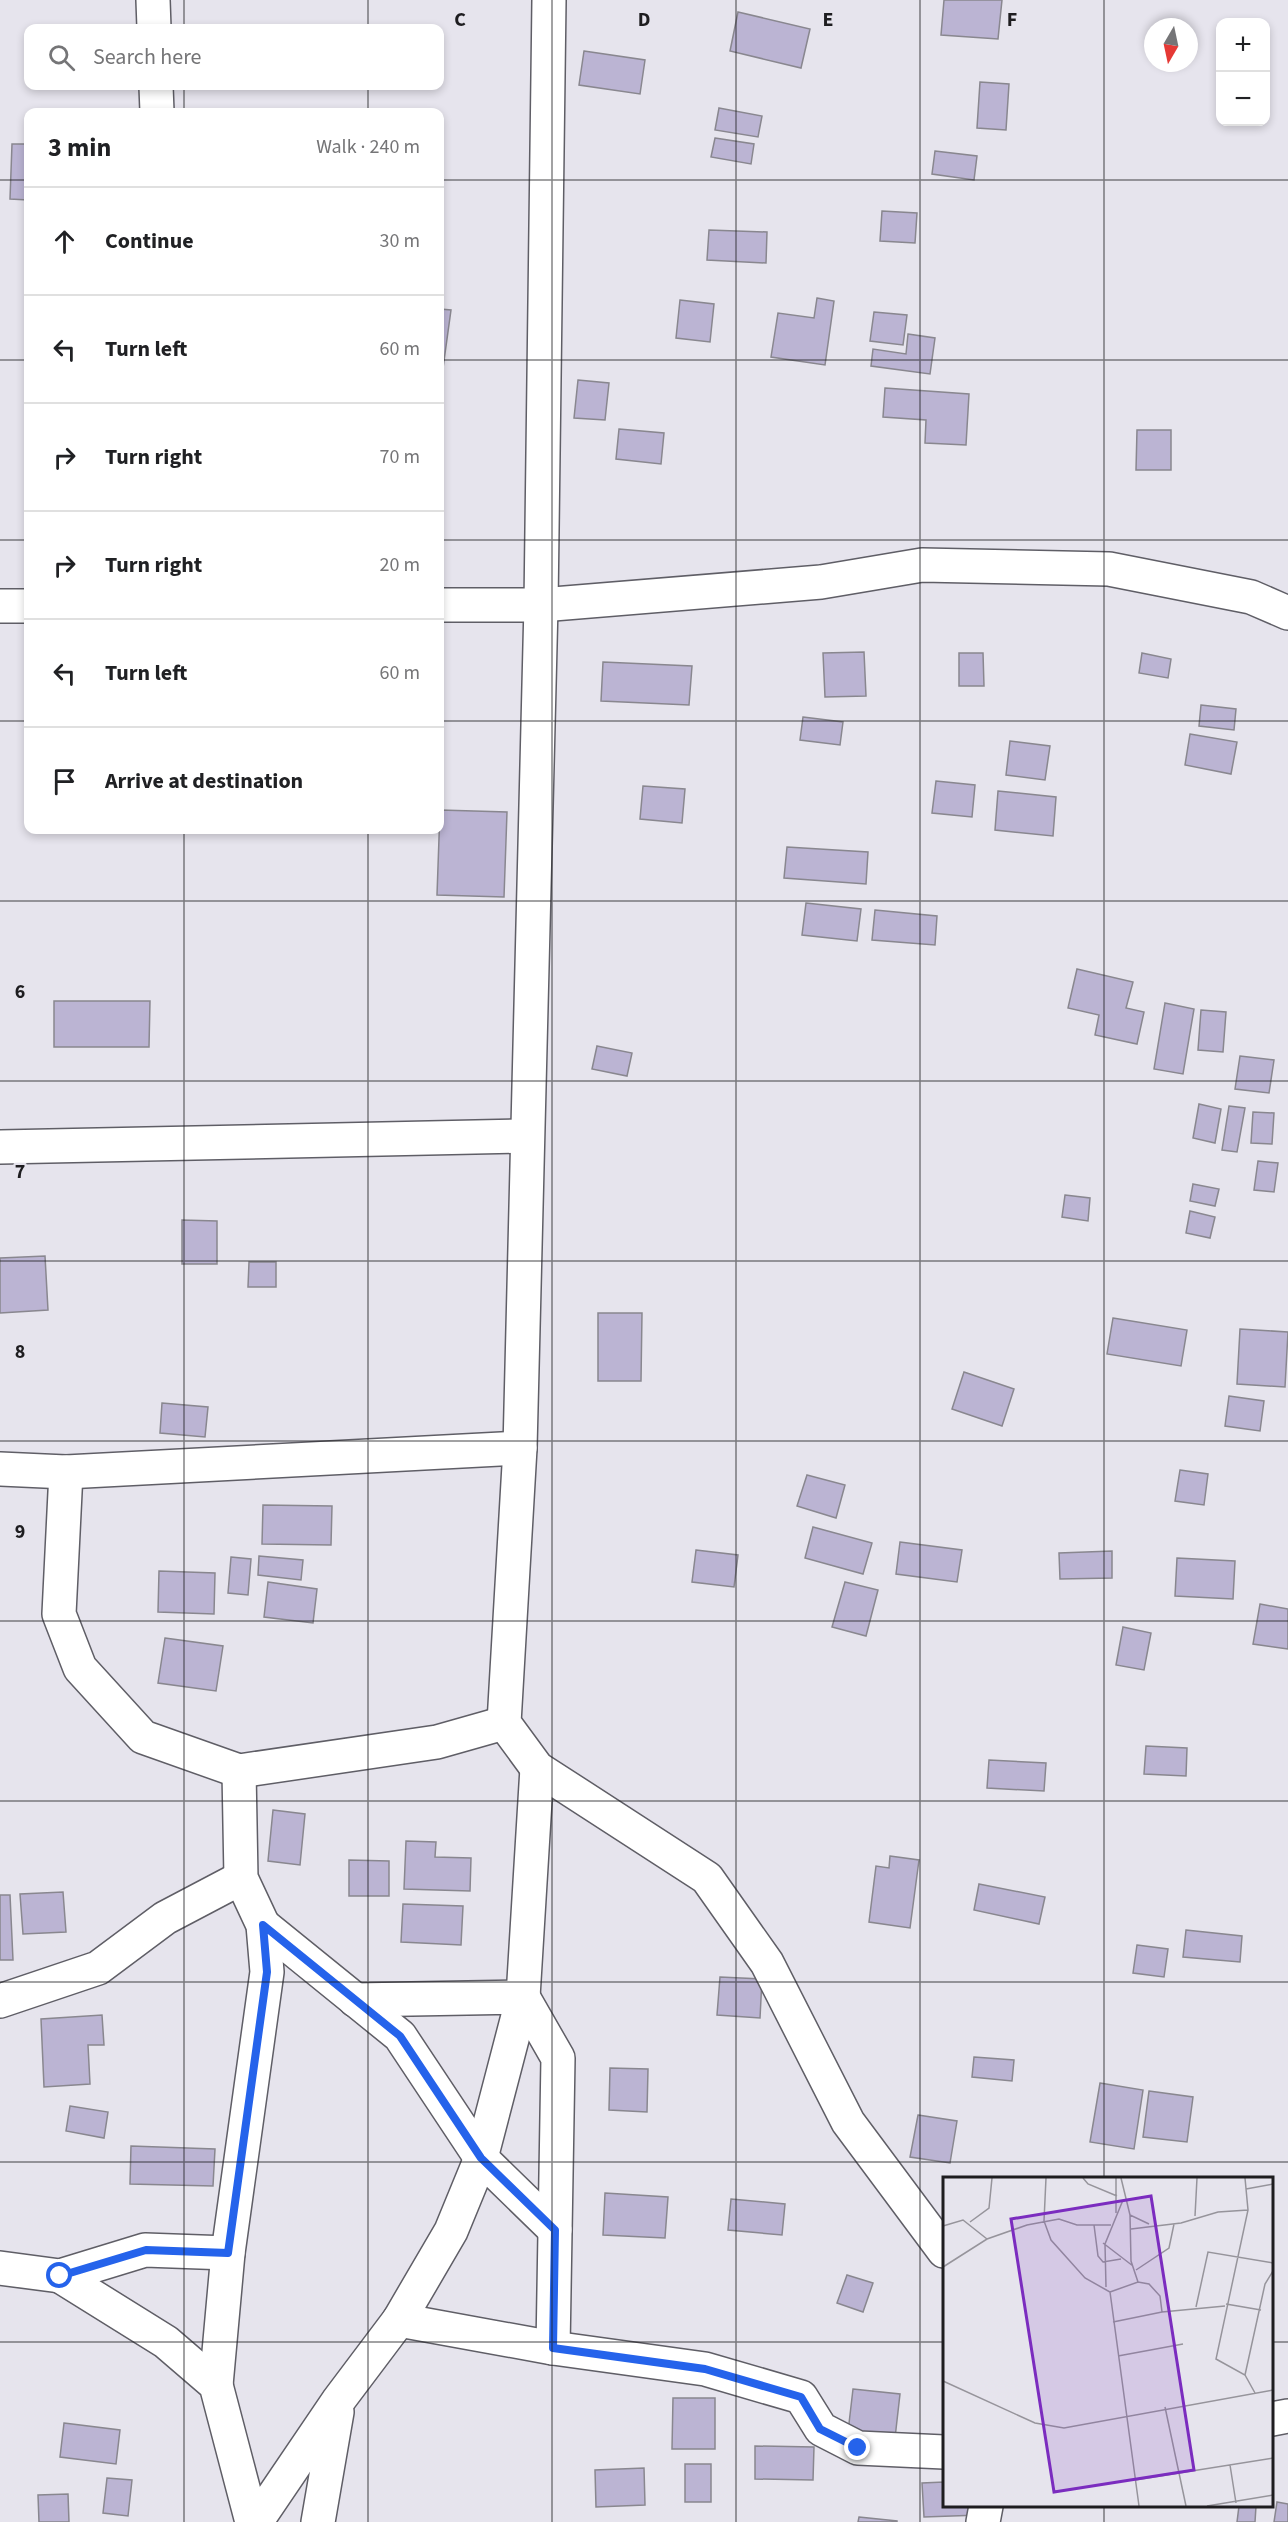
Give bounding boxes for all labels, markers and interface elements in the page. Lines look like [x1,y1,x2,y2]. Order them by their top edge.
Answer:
text: C [454,6,466,34]
text: D [638,6,650,34]
text: E [823,6,833,34]
text: F [1007,6,1017,34]
north arrow [1144,18,1198,72]
map controls [1216,18,1270,126]
button: + [1216,18,1270,72]
search box [24,24,444,90]
icon: search [45,41,78,74]
text: Search here [93,41,201,73]
button: − [1216,72,1270,126]
text: 3 min [48,129,111,166]
text: Walk · 240 m [316,133,420,161]
icon: ahead [48,225,81,258]
text: Continue [105,225,194,257]
text: 30 m [380,227,420,255]
icon: left [48,333,81,366]
text: Turn left [105,333,187,365]
text: 60 m [380,335,420,363]
icon: right [48,441,81,474]
text: Turn right [105,441,202,473]
text: 70 m [380,443,420,471]
icon: right [48,549,81,582]
text: Turn right [105,549,202,581]
text: 20 m [380,551,420,579]
icon: left [48,657,81,690]
text: Turn left [105,657,187,689]
text: 60 m [380,659,420,687]
icon: arrive [48,765,81,798]
text: Arrive at destination [105,765,303,797]
text: 6 [15,978,25,1006]
text: 7 [15,1158,25,1186]
text: 8 [15,1338,25,1366]
text: 9 [15,1518,25,1546]
inset map [943,2177,1273,2507]
route start [46,2262,72,2288]
route end [844,2434,870,2460]

